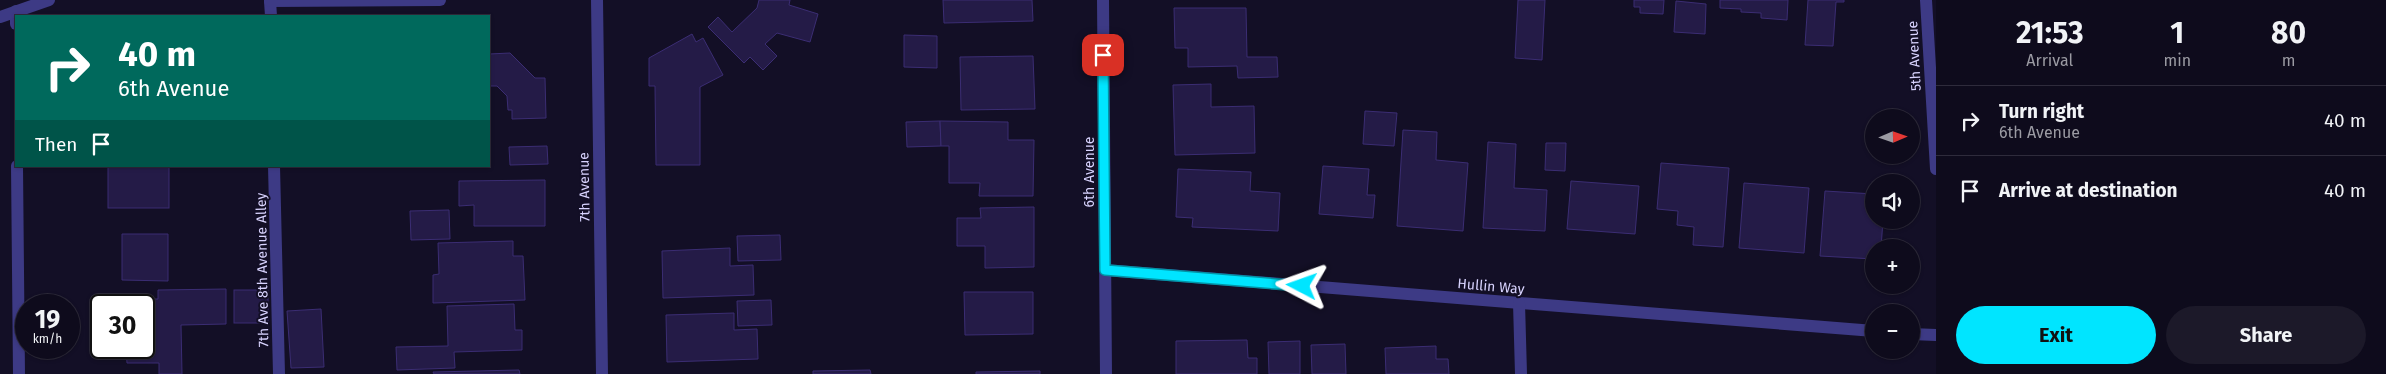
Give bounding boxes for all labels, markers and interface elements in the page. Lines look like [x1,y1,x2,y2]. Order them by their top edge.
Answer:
text: 21:53 [2016,15,2084,51]
text: 1 [2170,15,2184,51]
text: 80 [2271,15,2306,51]
street label: 5th Avenue [1904,20,1925,92]
text: 40 m [118,33,196,75]
pin [1082,34,1124,76]
icon: right [35,35,100,100]
icon: arrive [1089,41,1117,69]
text: Arrival [2026,51,2073,70]
text: min [2164,51,2191,70]
text: m [2282,51,2295,70]
text: 6th Avenue [118,75,229,102]
text: Turn right [1999,100,2084,123]
icon: right [1956,107,1984,135]
north arrow [1865,109,1920,164]
map controls [1865,109,1920,359]
text: 40 m [2324,109,2366,132]
text: 6th Avenue [1999,123,2080,142]
icon: arrive [87,130,115,158]
text: Then [35,133,77,156]
street label: 6th Avenue [1081,137,1098,207]
street label: 7th Avenue [575,152,594,222]
button: sound [1865,174,1920,229]
icon: arrive [1956,177,1984,205]
text: Arrive at destination [1999,179,2178,202]
text: 40 m [2324,179,2366,202]
street label: 7th Ave 8th Avenue Alley [253,192,272,348]
button: + [1865,239,1920,294]
position arrow [1275,259,1327,311]
street label: Hullin Way [1457,275,1525,298]
speed limit sign: 30 [90,294,155,359]
button: − [1865,304,1920,359]
text: 19 [35,305,60,335]
button: Exit [1956,306,2156,364]
button: Share [2166,306,2366,364]
text: km/h [33,332,62,346]

